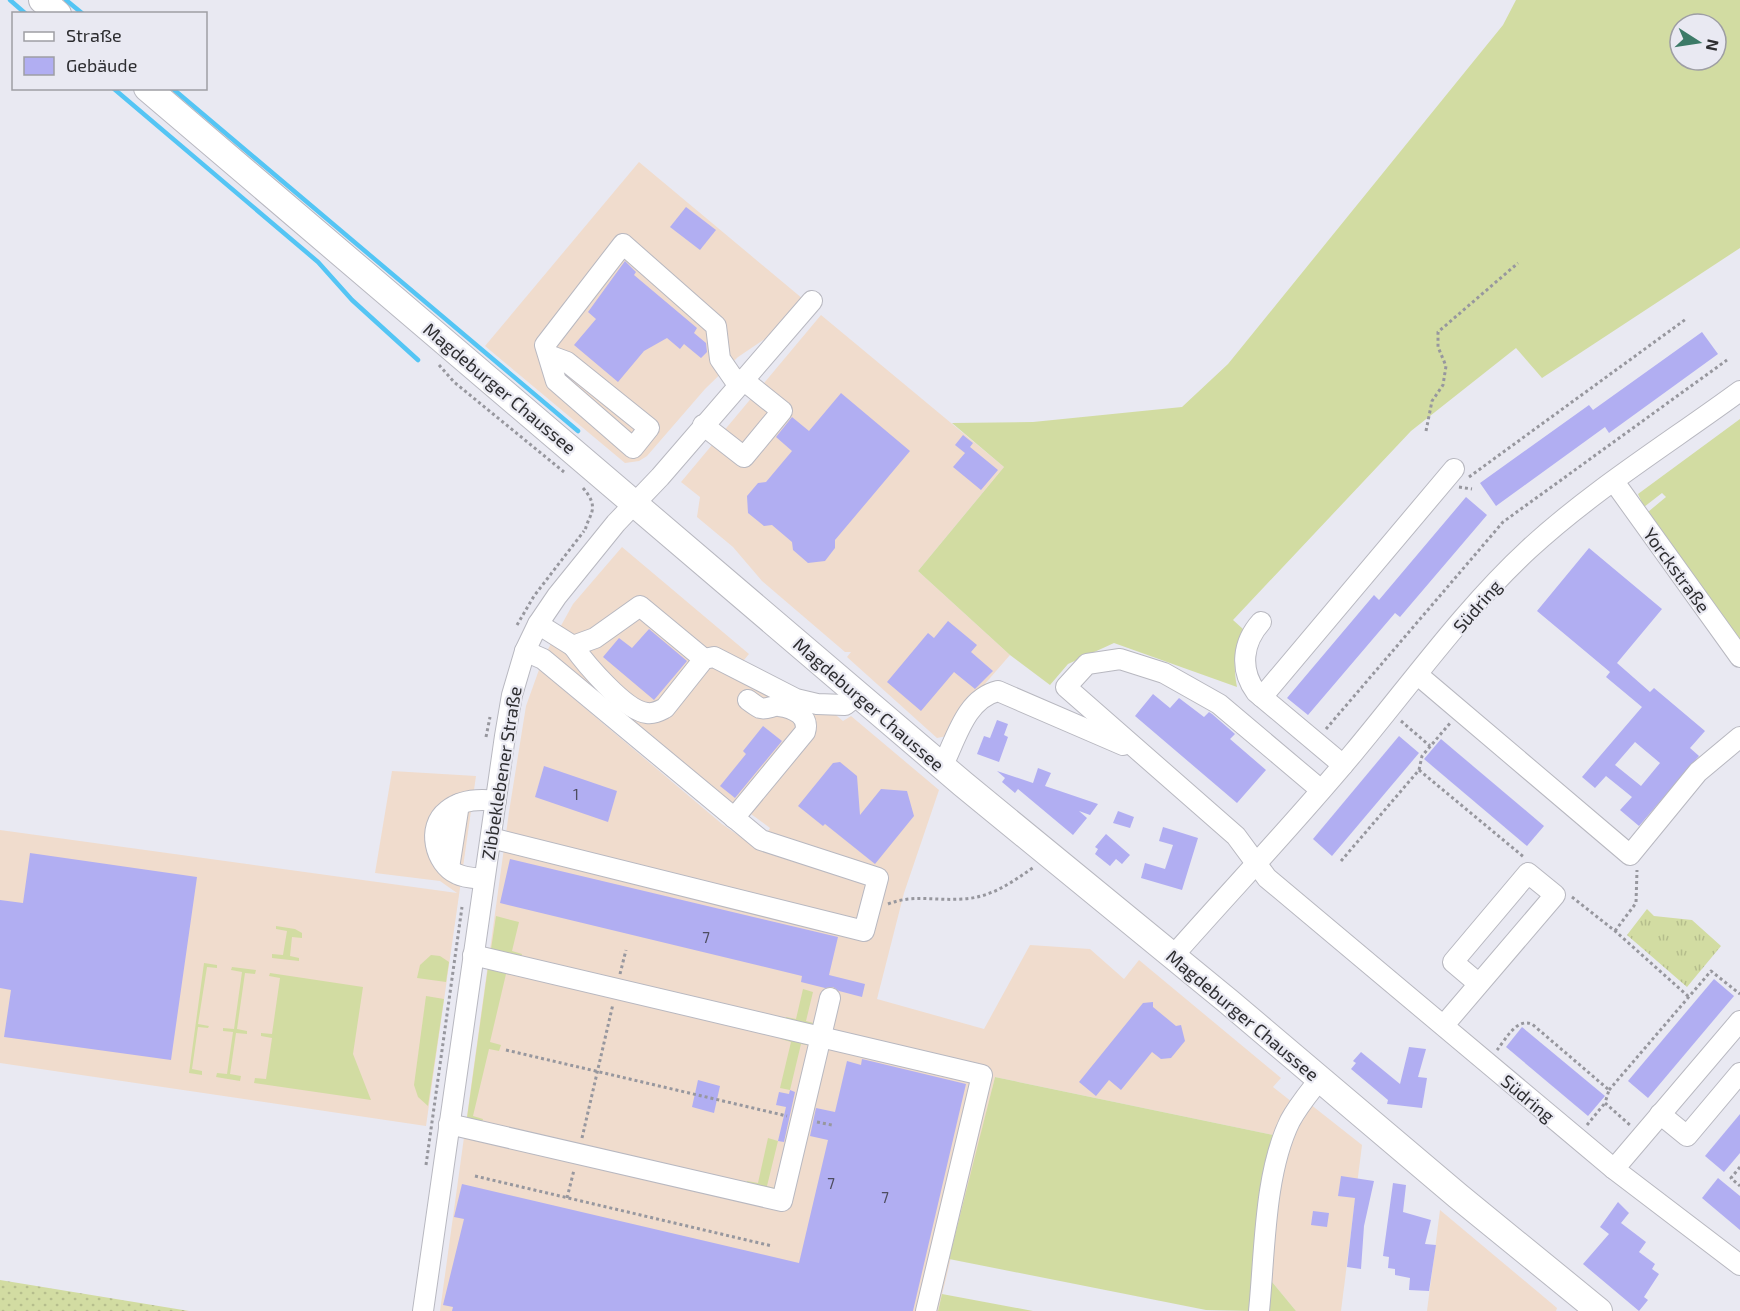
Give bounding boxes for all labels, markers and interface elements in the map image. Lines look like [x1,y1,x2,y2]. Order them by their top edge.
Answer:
legend [12,12,207,90]
north arrow [1668,12,1728,72]
text: Straße [66,24,122,46]
text: N [1703,38,1724,53]
text: Gebäude [66,54,137,76]
street label: Magdeburger Chaussee [419,318,581,458]
street label: Yorckstraße [1639,523,1715,617]
street label: Südring [1448,575,1506,637]
street label: Magdeburger Chaussee [789,633,949,775]
street label: Zibbeklebener Straße [476,685,526,861]
house number: 1 [573,785,579,803]
house number: 7 [702,928,710,946]
street label: Magdeburger Chaussee [1162,945,1324,1085]
street label: Südring [1497,1069,1559,1127]
house number: 7 [827,1174,835,1192]
house number: 7 [881,1188,889,1206]

